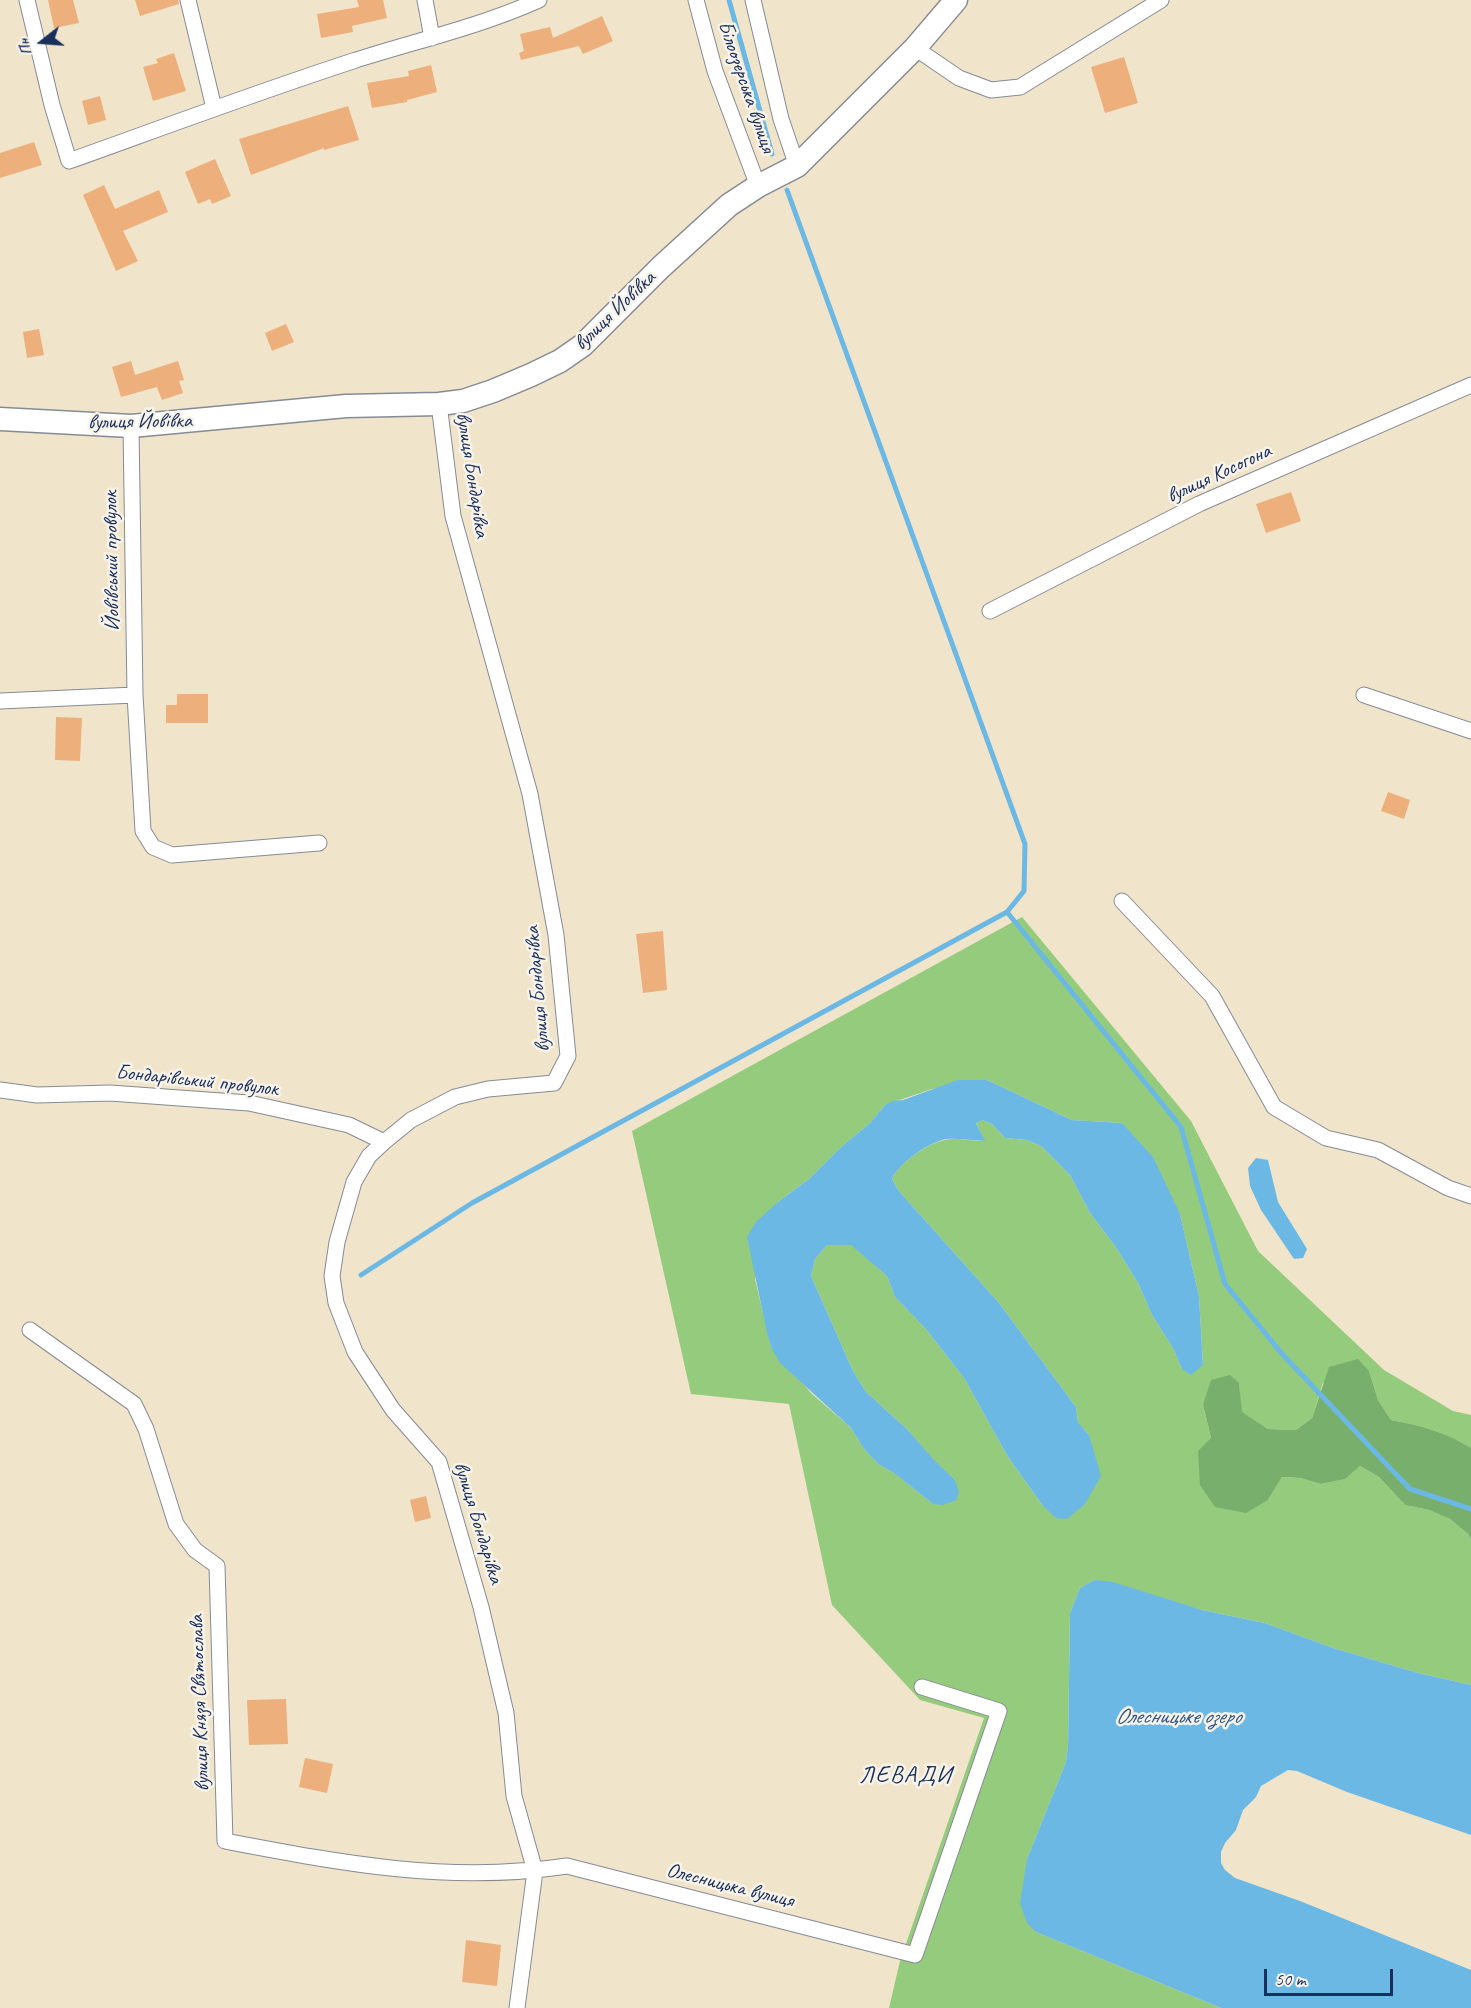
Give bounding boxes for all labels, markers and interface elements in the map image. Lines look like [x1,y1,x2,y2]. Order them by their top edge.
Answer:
north arrow [12,12,72,72]
street label: Білоозерська вулиця [712,18,780,156]
text: Пн [13,36,37,58]
street label: вулиця Йовівка [569,266,661,356]
street label: вулиця Йовівка [88,408,192,436]
street label: вулиця Бондарівка [450,411,494,539]
street label: вулиця Косогона [1163,439,1275,509]
street label: Йовівський провулок [98,491,126,631]
street label: вулиця Бондарівка [520,925,556,1053]
street label: Бондарівський провулок [115,1060,279,1102]
street label: вулиця Бондарівка [447,1459,509,1587]
street label: вулиця Князя Святослава [184,1614,216,1792]
water label: Олесницьке озеро [1116,1704,1240,1730]
district label: ЛЕВАДИ [860,1762,952,1790]
street label: Олесницька вулиця [664,1858,796,1914]
scale bar [1267,1957,1396,1995]
text: 50 m [1275,1968,1306,1990]

